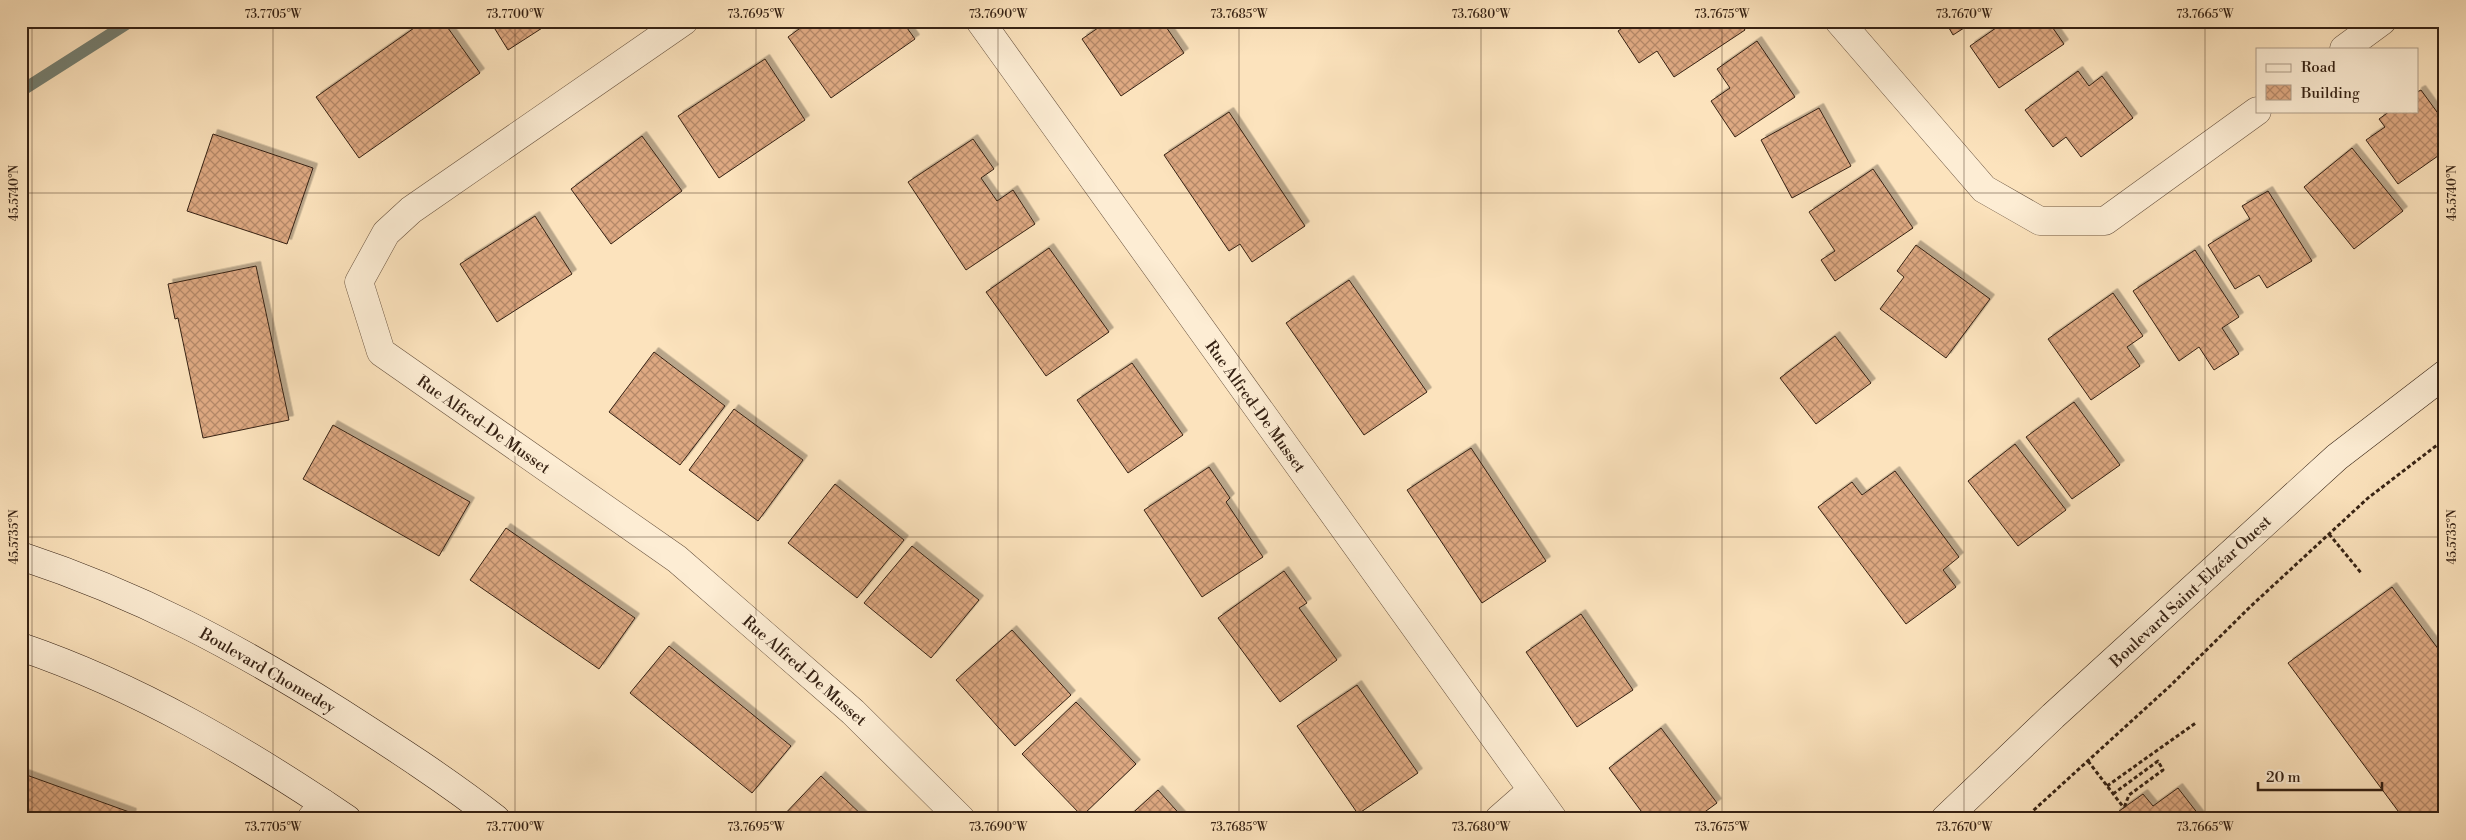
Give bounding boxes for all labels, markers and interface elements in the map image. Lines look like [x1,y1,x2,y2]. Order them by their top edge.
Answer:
text: 73.7705°W [245,7,303,22]
text: 73.7700°W [486,7,545,22]
text: 73.7695°W [727,7,786,22]
text: 73.7690°W [969,7,1028,22]
text: 73.7685°W [1210,7,1269,22]
text: 73.7680°W [1452,7,1512,22]
text: 73.7675°W [1694,7,1751,22]
text: 73.7670°W [1936,7,1993,22]
text: 73.7665°W [2176,7,2235,22]
legend [2256,48,2418,112]
text: Road [2301,58,2336,77]
text: Building [2300,84,2360,103]
text: 45.5740°N [7,165,22,221]
text: 45.5740°N [2445,165,2460,221]
street label: Rue Alfred-De Musset [1201,337,1310,477]
street label: Rue Alfred-De Musset [413,371,554,479]
text: 45.5735°N [7,509,22,565]
text: 45.5735°N [2445,509,2460,565]
street label: Boulevard Saint-Elzéar Ouest [2105,511,2276,673]
street label: Rue Alfred-De Musset [738,611,871,730]
street label: Boulevard Chomedey [195,623,339,718]
scale bar [2258,760,2382,792]
text: 20 m [2266,768,2301,787]
text: 73.7705°W [245,820,303,835]
text: 73.7700°W [486,820,545,835]
text: 73.7695°W [727,820,786,835]
text: 73.7690°W [969,820,1028,835]
text: 73.7685°W [1210,820,1269,835]
text: 73.7680°W [1452,820,1512,835]
text: 73.7675°W [1694,820,1751,835]
text: 73.7670°W [1936,820,1993,835]
text: 73.7665°W [2176,820,2235,835]

